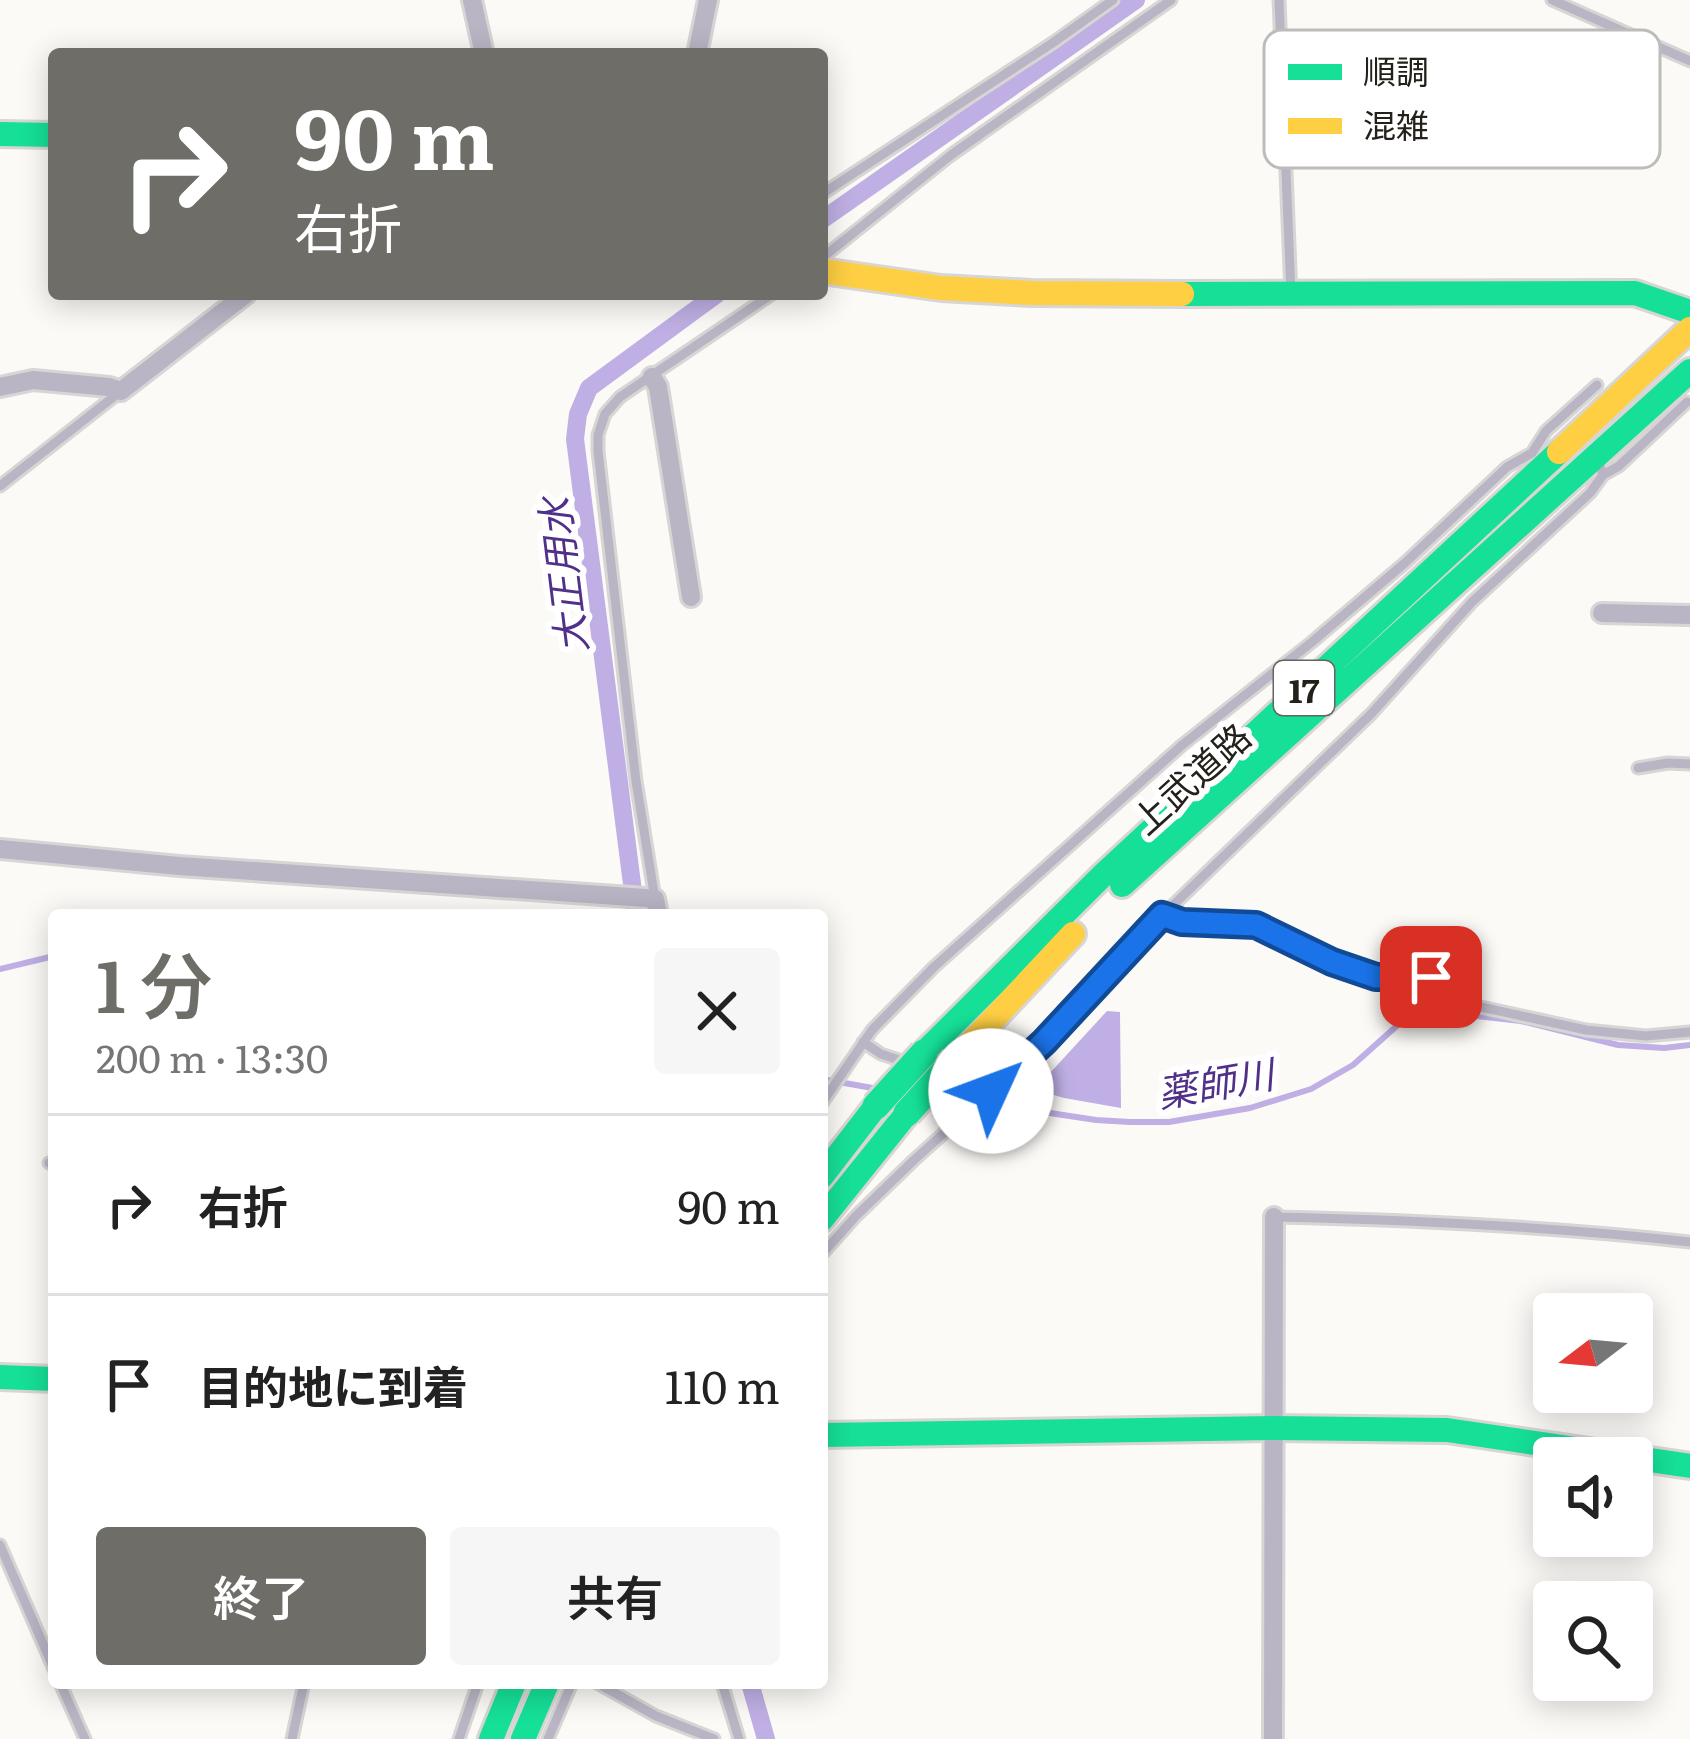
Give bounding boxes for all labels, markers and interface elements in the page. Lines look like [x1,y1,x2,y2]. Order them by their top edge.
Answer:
legend [1264,30,1660,168]
text: 順調 [1363,45,1429,94]
text: 90 m [294,71,495,196]
icon: right [96,96,252,252]
text: 混雑 [1363,99,1429,148]
text: 右折 [294,185,402,266]
water label: 大正用水 [522,491,599,657]
road number: 17 [1274,661,1334,715]
street label: 上武道路 [1119,709,1261,845]
pin [1380,926,1482,1028]
text: 1 分 [96,928,212,1035]
icon: arrive [1398,944,1464,1010]
button: close [654,948,780,1074]
text: 200 m · 13:30 [96,1027,328,1085]
position arrow [928,1028,1054,1154]
water label: 薬師川 [1152,1042,1282,1120]
text: 右折 [198,1171,288,1238]
text: 90 m [678,1171,780,1238]
icon: right [96,1172,162,1238]
north arrow [1533,1293,1653,1413]
map controls [1533,1293,1653,1701]
text: 目的地に到着 [198,1351,468,1418]
text: 110 m [665,1351,780,1418]
icon: arrive [96,1352,162,1418]
button: sound [1533,1437,1653,1557]
button: 終了 [96,1527,426,1665]
button: 共有 [450,1527,780,1665]
button: search [1533,1581,1653,1701]

